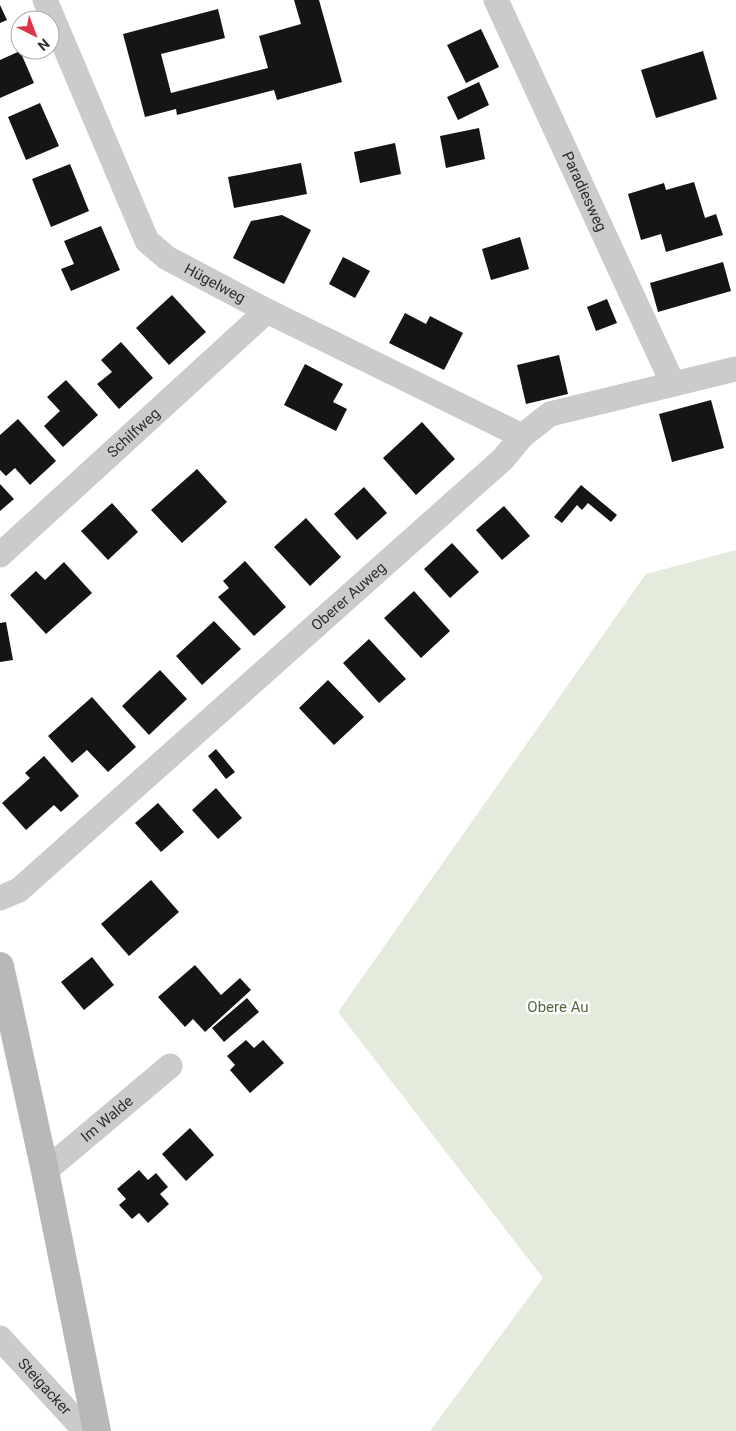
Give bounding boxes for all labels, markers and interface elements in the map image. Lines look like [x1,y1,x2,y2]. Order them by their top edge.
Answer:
north arrow [10,10,60,60]
text: N [35,35,53,54]
street label: Paradiesweg [558,149,611,234]
street label: Hügelweg [181,260,248,307]
street label: Schilfweg [103,404,164,462]
street label: Oberer Auweg [307,558,390,634]
park label: Obere Au [527,998,589,1016]
street label: Im Walde [77,1092,137,1146]
street label: Steigacker [14,1355,75,1419]

